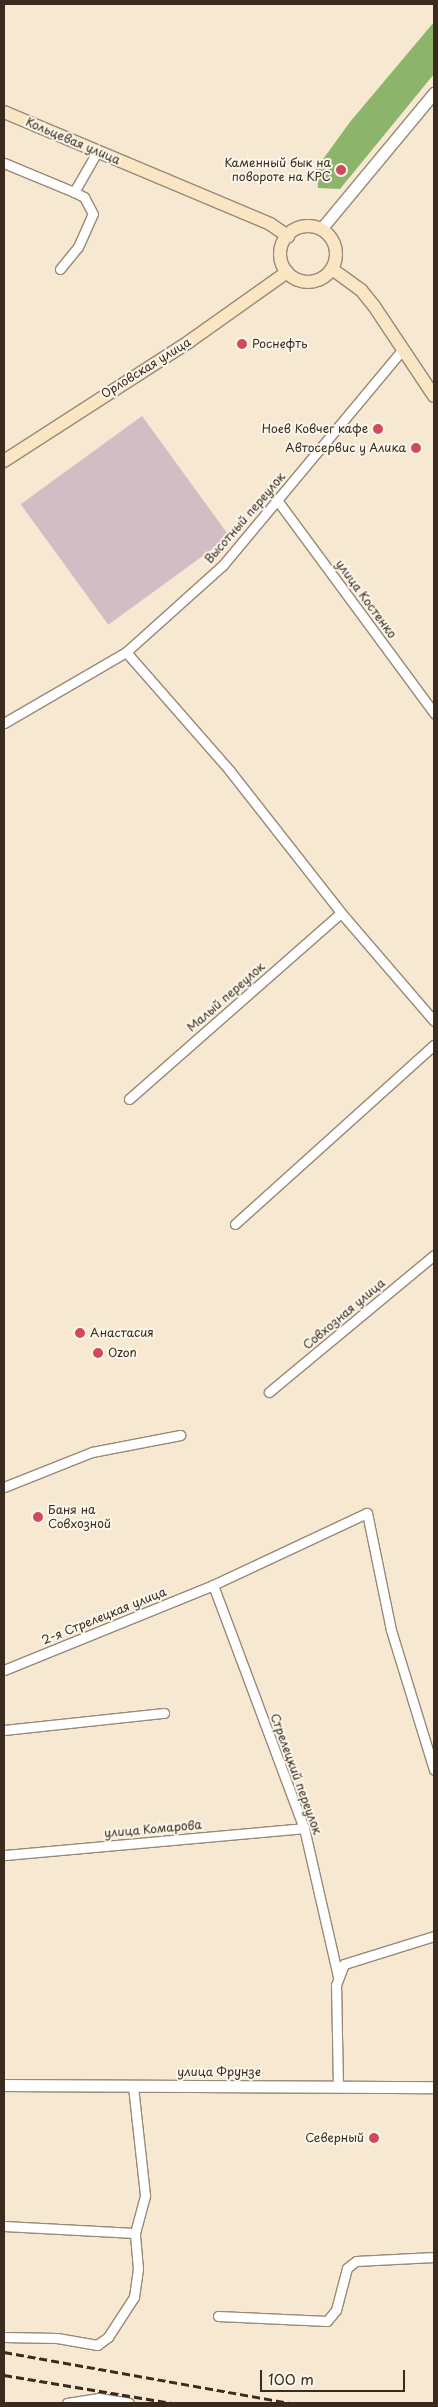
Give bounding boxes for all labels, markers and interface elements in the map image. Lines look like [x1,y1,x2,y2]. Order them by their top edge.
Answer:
street label: Кольцевая улица [23,114,123,168]
place label: Каменный бык на повороте на КРС [224,156,331,184]
marker: Каменный бык на повороте на КРС [335,164,347,176]
street label: Орловская улица [98,334,194,402]
place label: Роснефть [252,337,307,351]
marker: Роснефть [236,338,248,350]
place label: Ноев Ковчег кафе [260,422,368,436]
marker: Ноев Ковчег кафе [372,423,384,435]
place label: Автосервис у Алика [285,441,406,455]
marker: Автосервис у Алика [410,442,422,454]
street label: Высотный переулок [202,470,288,566]
street label: улица Костенко [332,557,400,641]
street label: Малый переулок [184,959,268,1035]
street label: Совхозная улица [300,1275,388,1353]
place label: Анастасия [90,1326,154,1340]
marker: Анастасия [74,1327,86,1339]
place label: Ozon [108,1346,137,1360]
marker: Ozon [92,1347,104,1359]
place label: Баня на Совхозной [48,1503,111,1531]
marker: Баня на Совхозной [32,1511,44,1523]
street label: 2-я Стрелецкая улица [39,1584,169,1648]
street label: Стрелецкий переулок [267,1712,325,1836]
street label: улица Комарова [103,1818,203,1840]
street label: улица Фрунзе [177,2065,261,2079]
place label: Северный [305,2131,364,2145]
marker: Северный [368,2132,380,2144]
scale bar [263,2360,408,2392]
text: 100 m [268,2367,314,2390]

